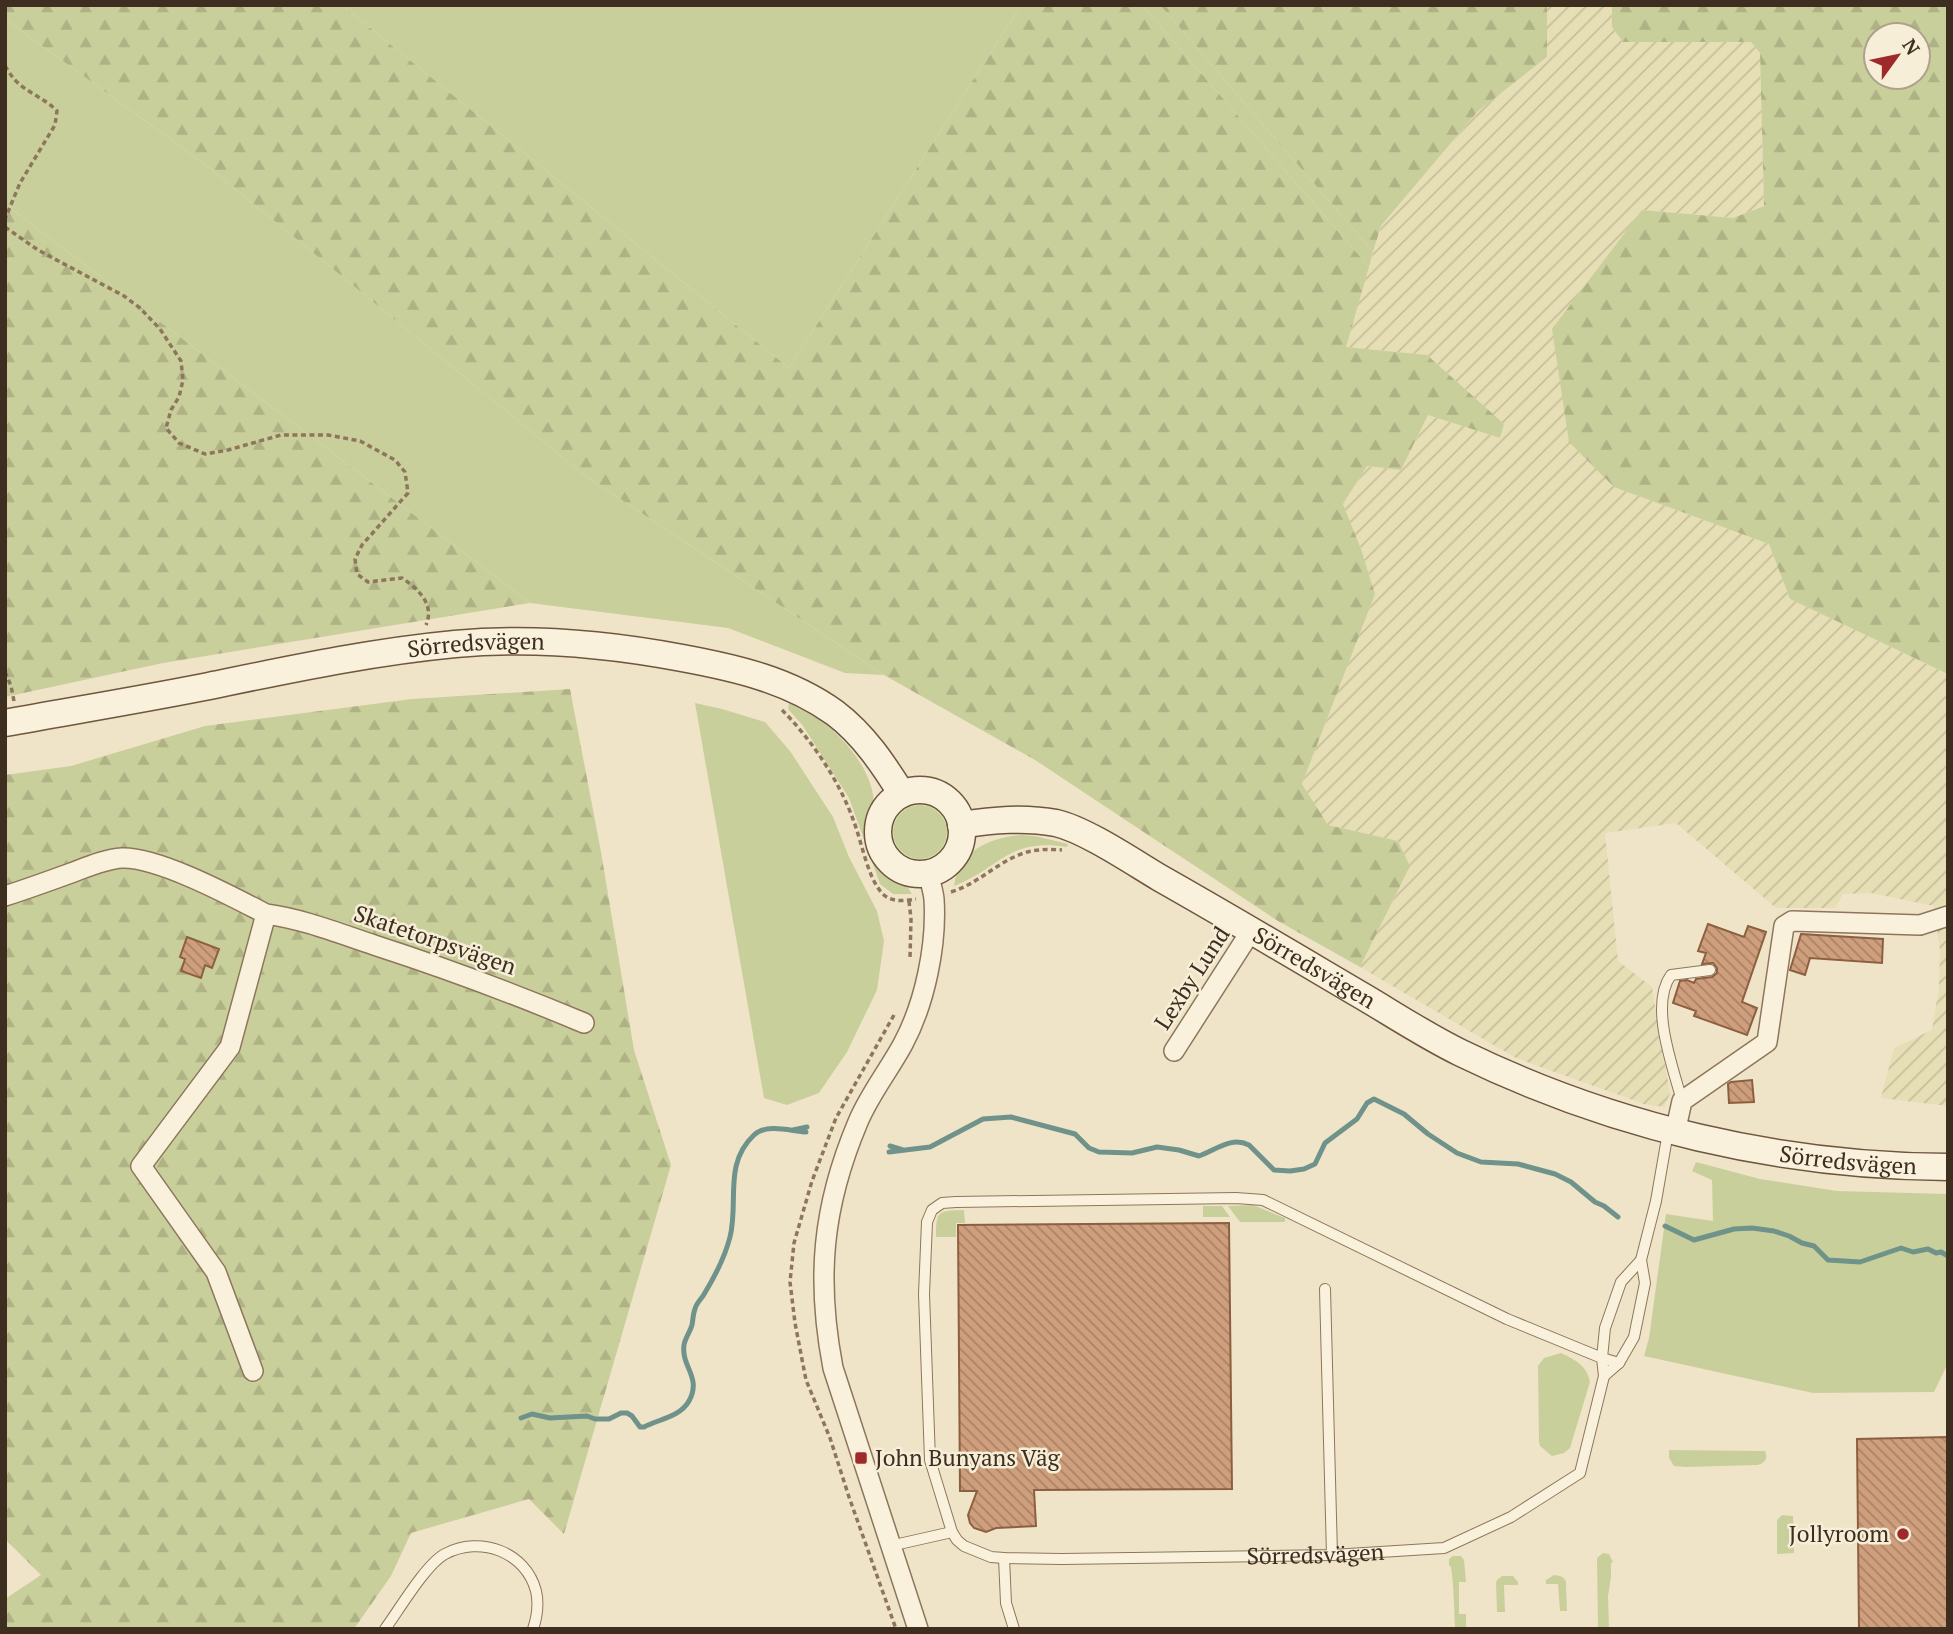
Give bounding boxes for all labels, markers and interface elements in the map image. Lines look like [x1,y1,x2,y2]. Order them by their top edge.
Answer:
north arrow [1862,21,1932,91]
text: N [1897,34,1926,60]
street label: Sörredsvägen [405,625,546,664]
street label: Skatetorpsvägen [350,897,521,982]
street label: Sörredsvägen [1247,919,1382,1016]
street label: Lexby Lund [1147,920,1237,1035]
street label: Sörredsvägen [1778,1138,1918,1181]
place label: John Bunyans Väg [875,1442,1061,1473]
marker: John Bunyans Väg [853,1450,869,1466]
place label: Jollyroom [1789,1518,1889,1549]
marker: Jollyroom [1895,1526,1911,1542]
street label: Sörredsvägen [1246,1536,1385,1571]

